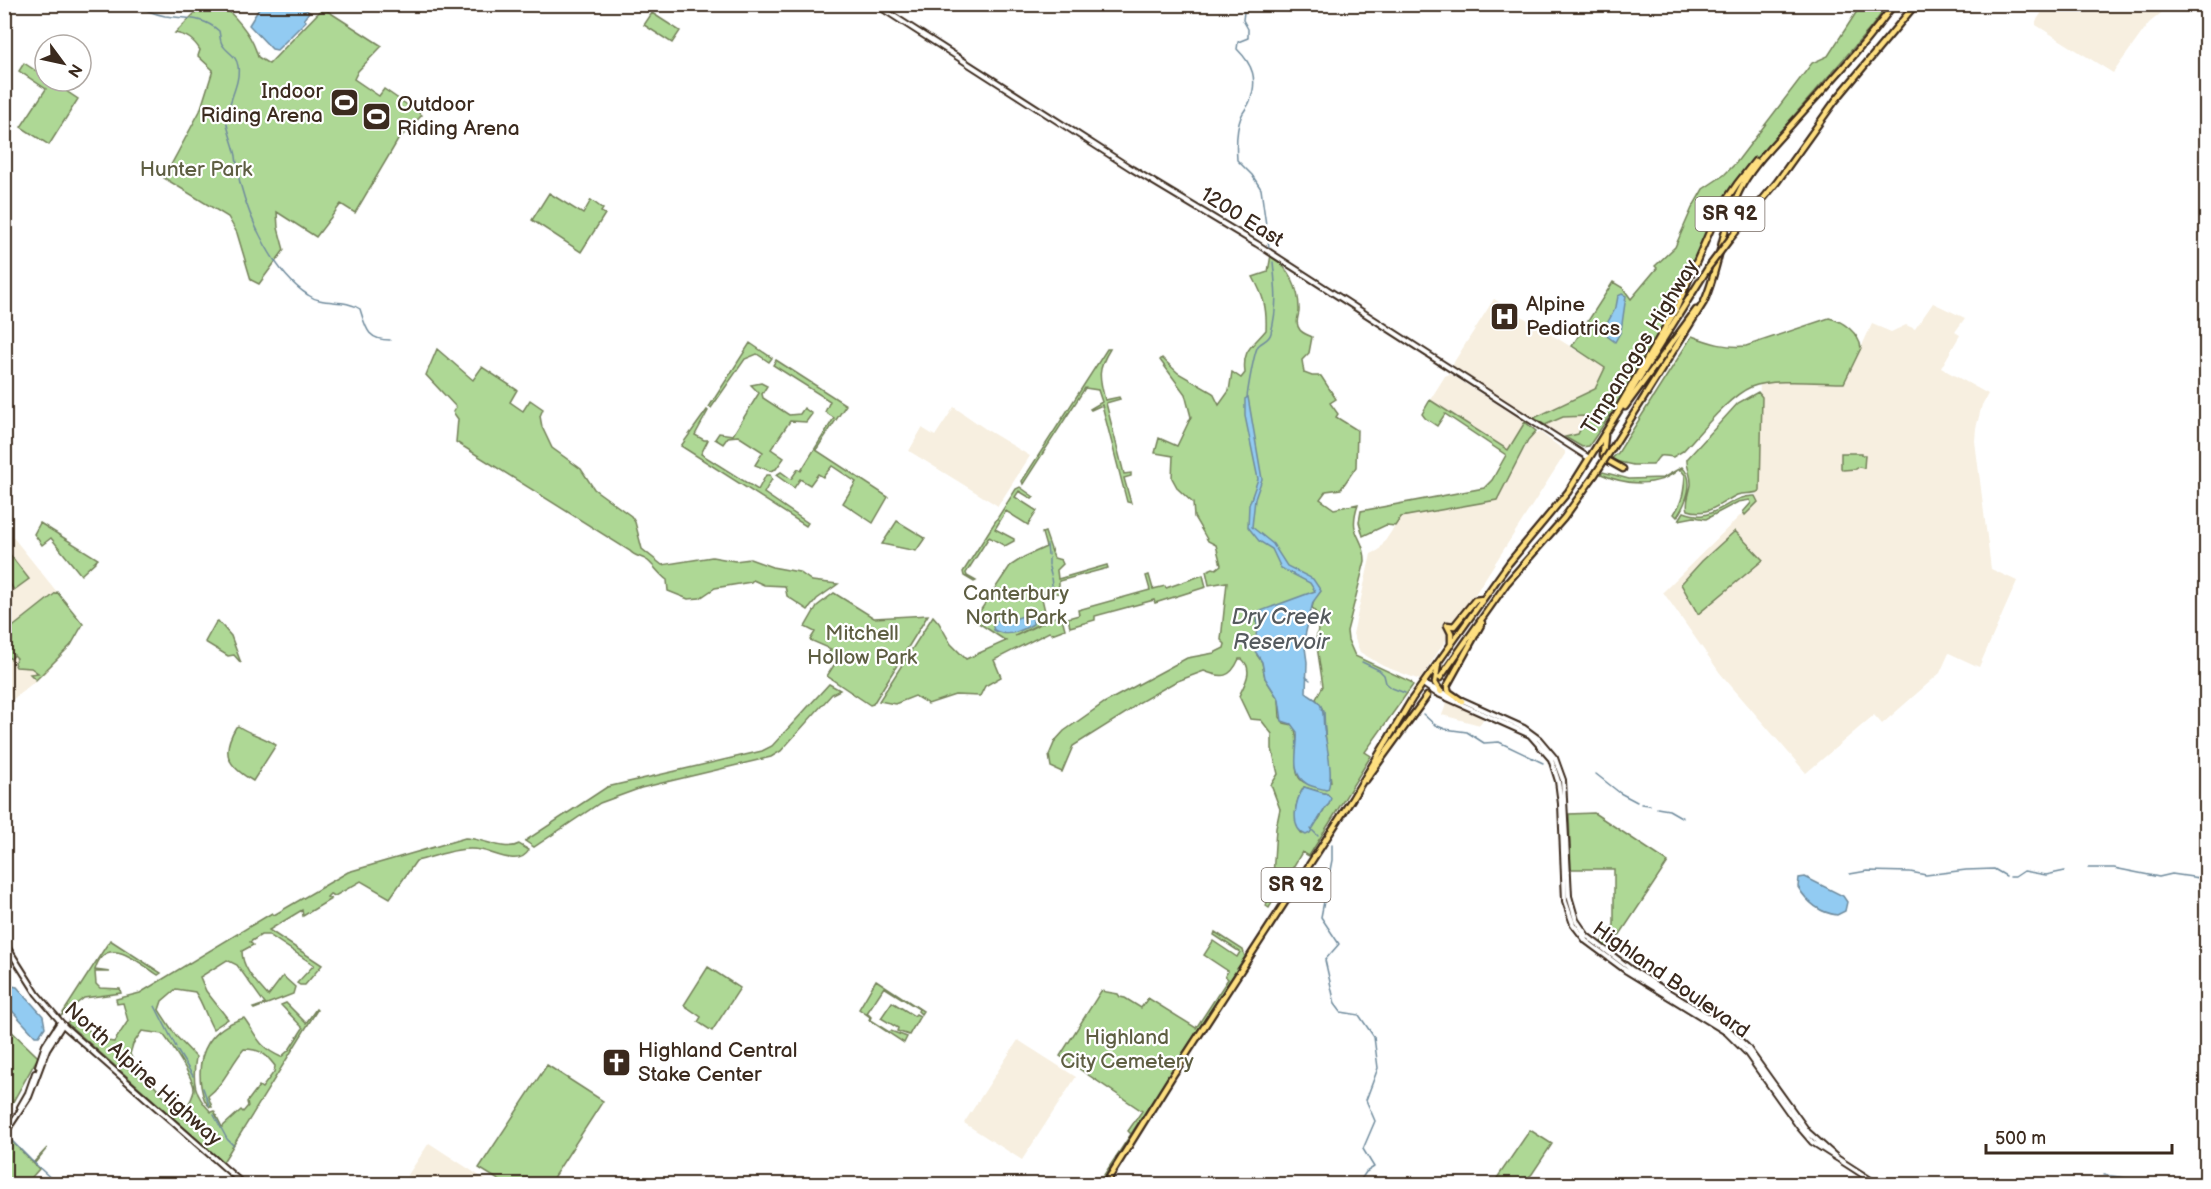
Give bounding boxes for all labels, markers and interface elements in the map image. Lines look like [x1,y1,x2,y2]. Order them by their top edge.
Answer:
north arrow [33,33,93,93]
text: N [63,60,86,81]
place label: Indoor Riding Arena [200,79,323,128]
sports icon: Indoor Riding Arena [328,87,360,119]
place label: Outdoor Riding Arena [397,92,520,141]
sports icon: Outdoor Riding Arena [360,100,392,132]
park label: Hunter Park [140,157,253,182]
street label: 1200 East [1196,182,1289,253]
road number: SR 92 [1696,197,1764,231]
street label: Timpanogos Highway [1576,255,1704,439]
place label: Alpine Pediatrics [1526,292,1620,341]
hospital icon: Alpine Pediatrics [1489,300,1521,332]
park label: Canterbury North Park [963,581,1069,630]
water label: Dry Creek Reservoir [1232,604,1332,656]
park label: Mitchell Hollow Park [807,621,918,670]
road number: SR 92 [1262,868,1330,902]
street label: Highland Boulevard [1588,917,1754,1043]
street label: North Alpine Highway [59,997,227,1152]
park label: Highland City Cemetery [1060,1025,1194,1074]
place label: Highland Central Stake Center [638,1038,797,1087]
church icon: Highland Central Stake Center [601,1046,633,1078]
scale bar [1986,1117,2172,1155]
text: 500 m [1995,1128,2046,1149]

